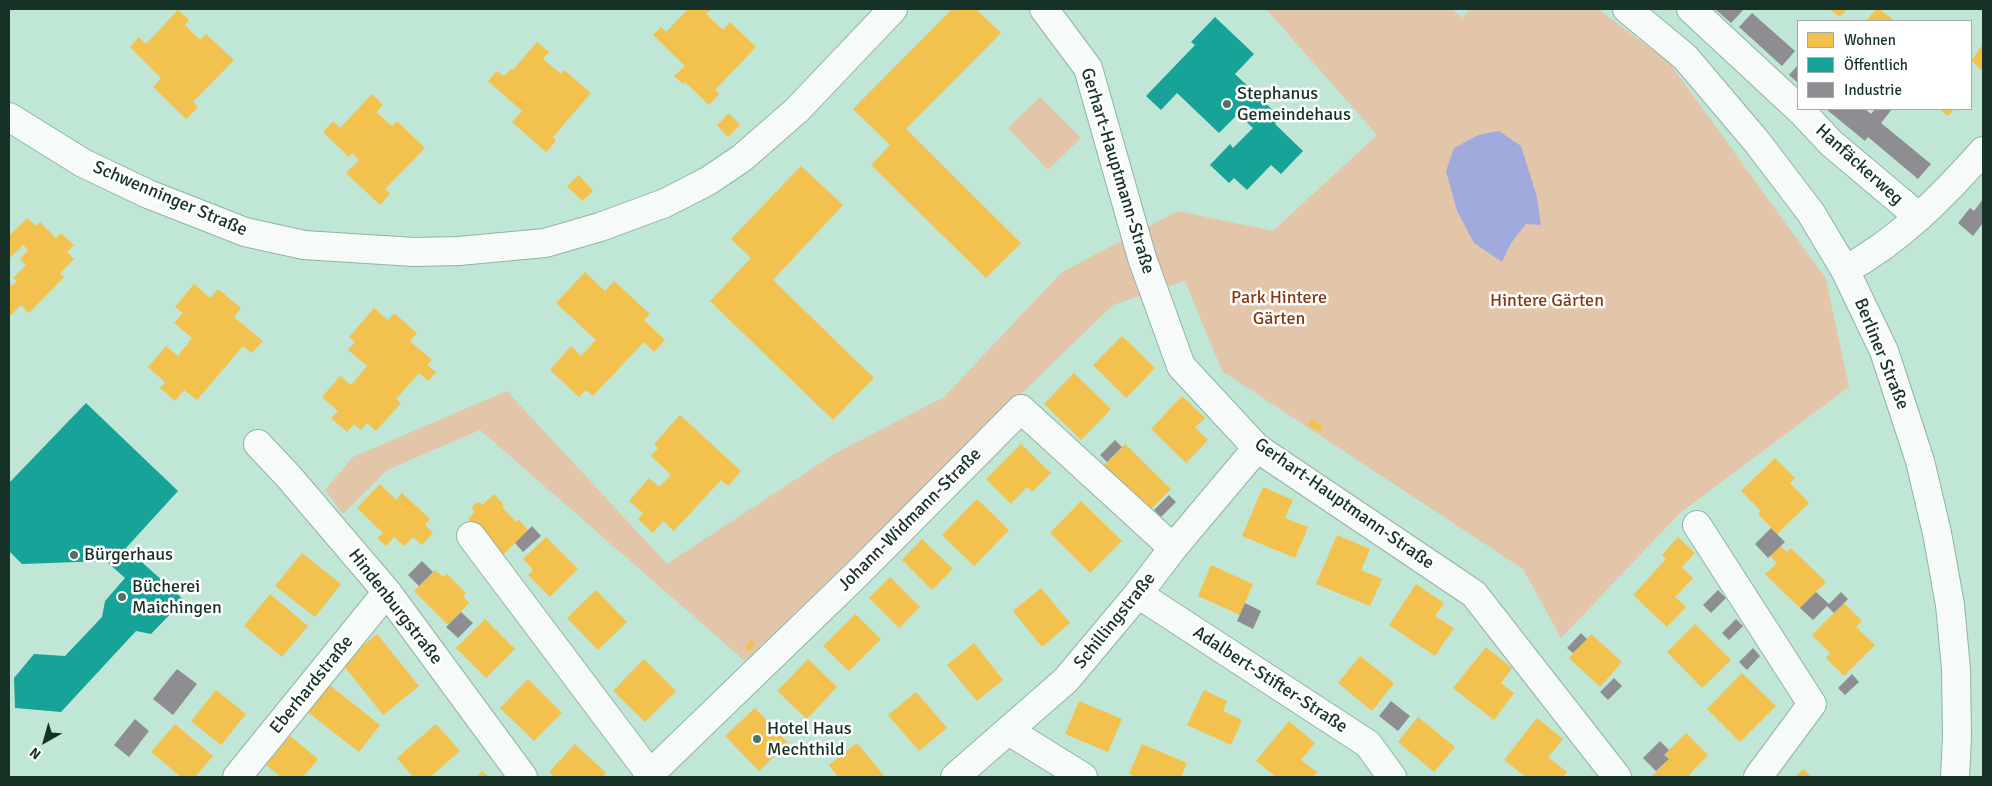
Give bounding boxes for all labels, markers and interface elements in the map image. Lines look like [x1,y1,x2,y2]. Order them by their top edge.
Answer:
legend [1797,20,1972,110]
text: Wohnen [1844,31,1896,49]
text: Öffentlich [1844,56,1908,74]
street label: Gerhart-Hauptmann-Straße [1075,65,1159,277]
text: Industrie [1844,81,1902,99]
place label: Stephanus Gemeindehaus [1237,83,1351,126]
marker: Stephanus Gemeindehaus [1221,98,1233,110]
street label: Hanfäckerweg [1811,120,1907,210]
street label: Schwenninger Straße [90,157,250,241]
park label: Park Hintere Gärten [1231,287,1327,330]
park label: Hintere Gärten [1490,290,1604,312]
street label: Berliner Straße [1849,295,1913,413]
street label: Gerhart-Hauptmann-Straße [1250,434,1438,574]
street label: Johann-Widmann-Straße [834,444,986,596]
place label: Bürgerhaus [84,544,173,566]
street label: Hindenburgstraße [343,545,447,669]
marker: Bürgerhaus [68,549,80,561]
street label: Schillingstraße [1070,568,1160,674]
place label: Bücherei Maichingen [132,576,222,618]
marker: Bücherei Maichingen [116,591,128,603]
street label: Adalbert-Stifter-Straße [1189,622,1351,738]
street label: Eberhardstraße [266,631,358,739]
north arrow [20,716,70,766]
place label: Hotel Haus Mechthild [767,718,852,761]
marker: Hotel Haus Mechthild [751,733,763,745]
text: N [26,744,45,763]

